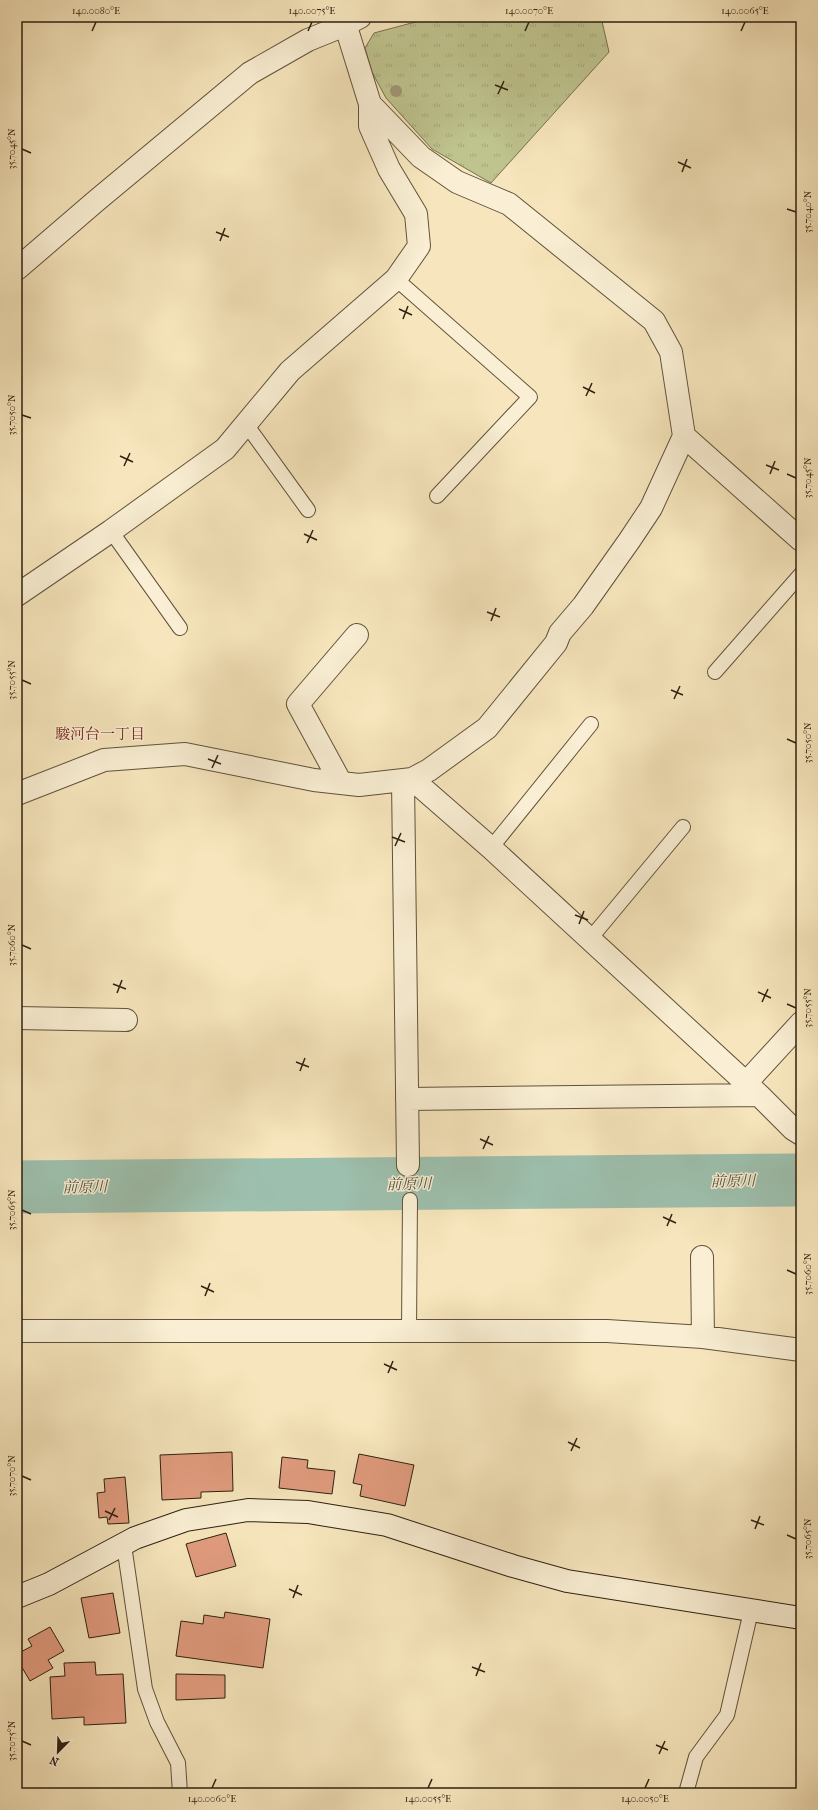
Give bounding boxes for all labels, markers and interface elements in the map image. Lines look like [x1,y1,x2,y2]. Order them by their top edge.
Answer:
text: 140.0080°E [72,5,120,17]
text: 140.0075°E [289,5,335,17]
text: 140.0070°E [505,5,553,17]
text: 140.0065°E [721,5,769,17]
text: 35.7045°N [6,128,18,170]
text: 35.7040°N [802,190,814,233]
text: 35.7050°N [6,394,18,436]
text: 35.7045°N [802,457,814,499]
text: 35.7055°N [6,660,18,700]
text: 35.7050°N [802,722,814,764]
district label: 駿河台一丁目 [55,725,145,743]
text: 35.7060°N [6,923,18,966]
text: 35.7055°N [802,988,814,1028]
water label: 前原川 [710,1172,758,1190]
water label: 前原川 [386,1175,434,1193]
water label: 前原川 [62,1178,110,1196]
text: 35.7065°N [6,1189,18,1231]
text: 35.7060°N [802,1252,814,1295]
text: 35.7070°N [6,1455,18,1497]
text: 35.7065°N [802,1518,814,1560]
text: 35.7075°N [6,1720,18,1761]
north arrow [38,1732,78,1772]
text: N [47,1753,61,1768]
text: 140.0060°E [188,1793,236,1805]
text: 140.0055°E [405,1793,451,1805]
text: 140.0050°E [621,1793,669,1805]

